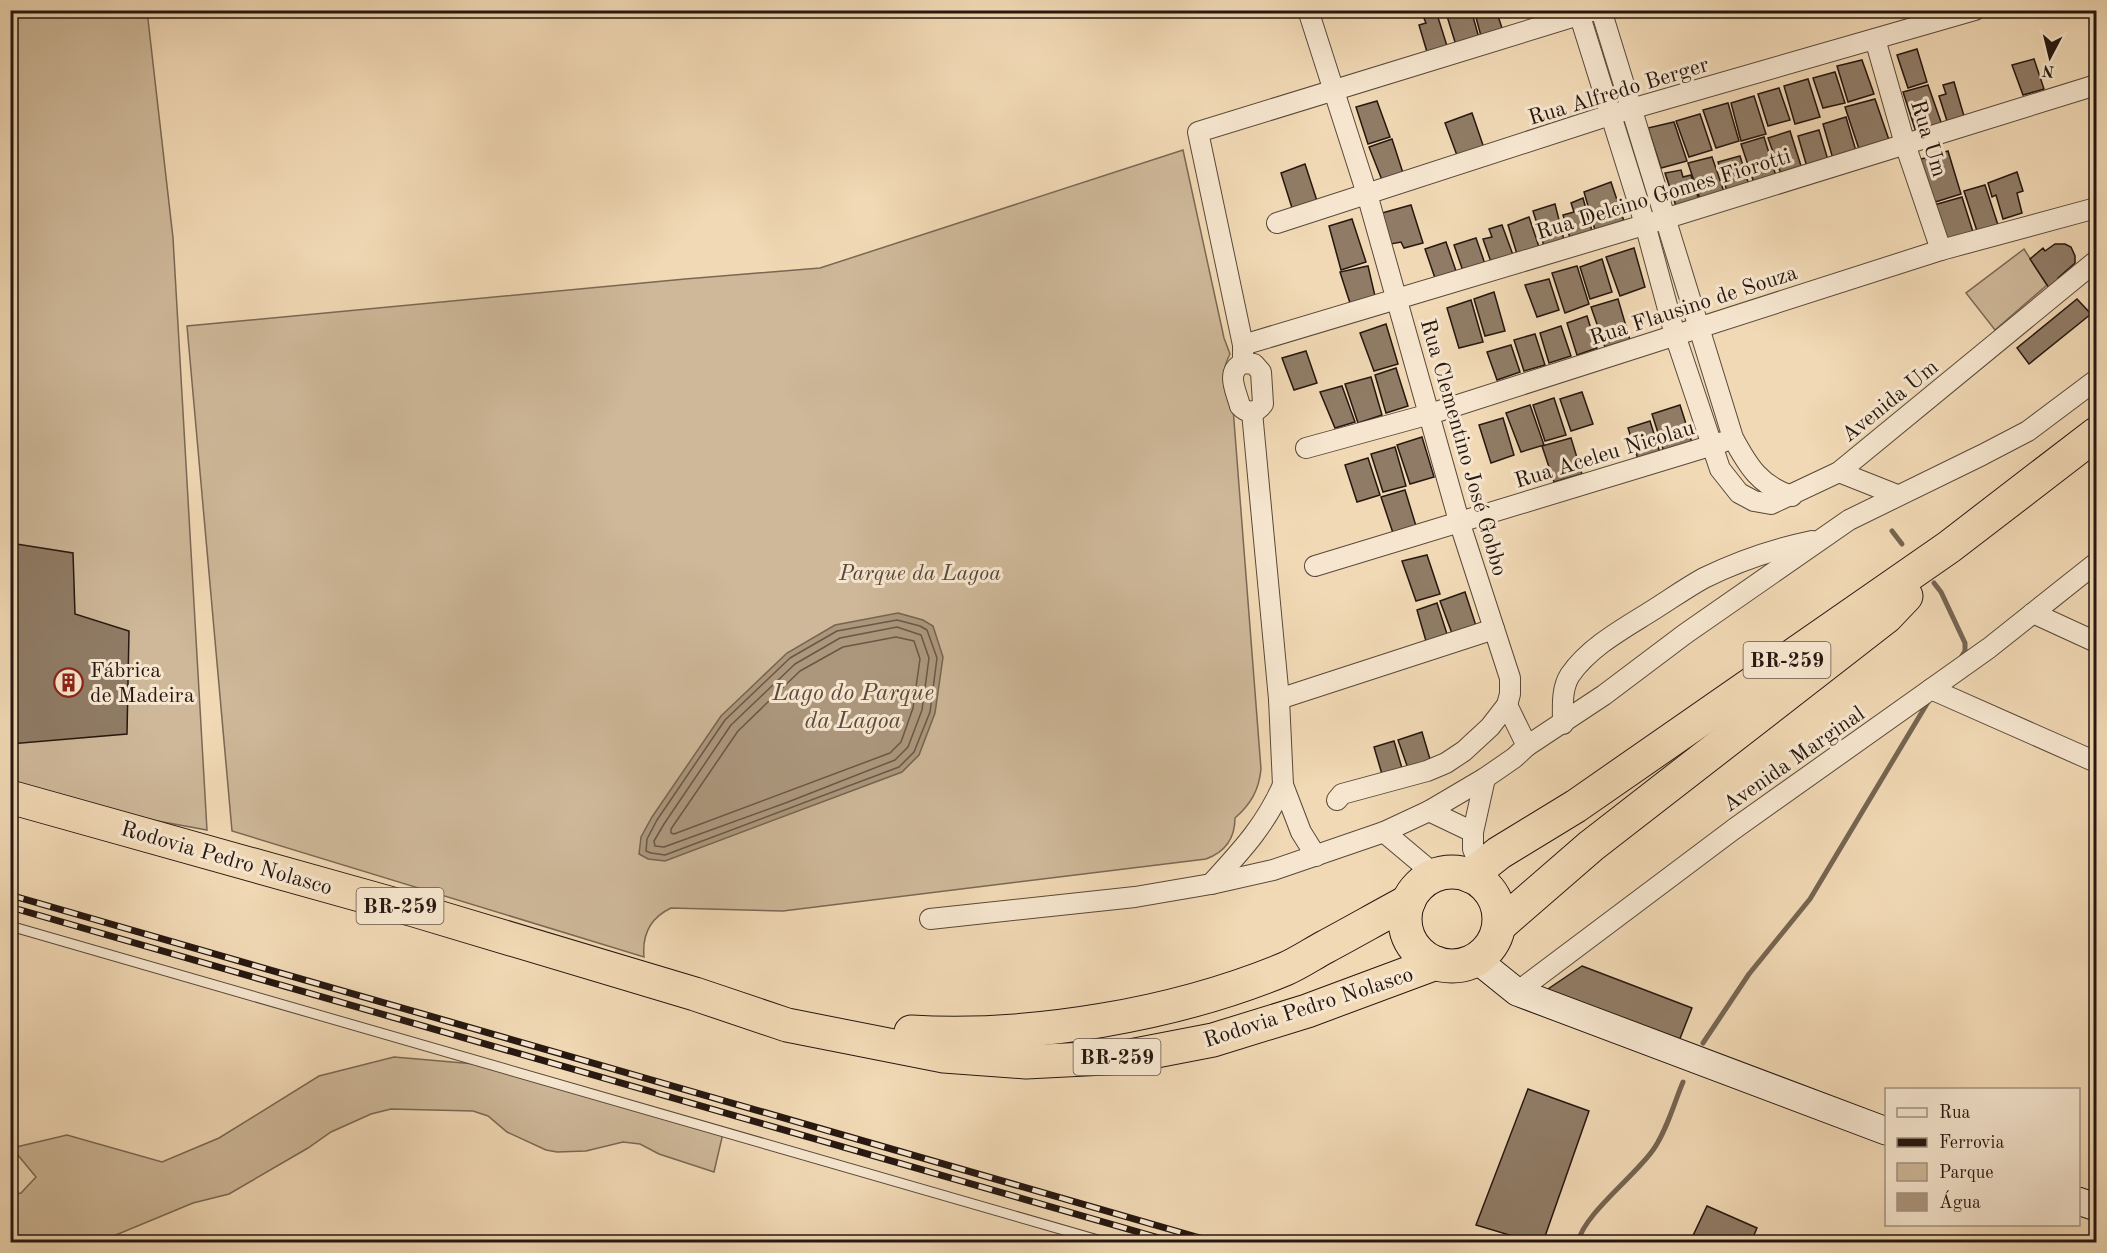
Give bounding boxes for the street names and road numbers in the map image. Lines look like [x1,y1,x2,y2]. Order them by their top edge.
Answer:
street label: Rua Alfredo Berger [1526,54,1711,130]
street label: Rua Um [1906,98,1950,180]
street label: Rua Delcino Gomes Fiorotti [1534,146,1794,244]
street label: Rua Flausino de Souza [1587,262,1800,350]
street label: Rua Clementino José Gobbo [1416,317,1510,579]
street label: Avenida Um [1838,356,1943,447]
street label: Rua Aceleu Nicolau [1512,417,1697,493]
road number: BR-259 [1744,642,1830,678]
street label: Avenida Marginal [1719,703,1869,817]
street label: Rodovia Pedro Nolasco [118,818,335,900]
road number: BR-259 [356,888,444,924]
street label: Rodovia Pedro Nolasco [1201,964,1416,1052]
road number: BR-259 [1074,1039,1160,1075]

